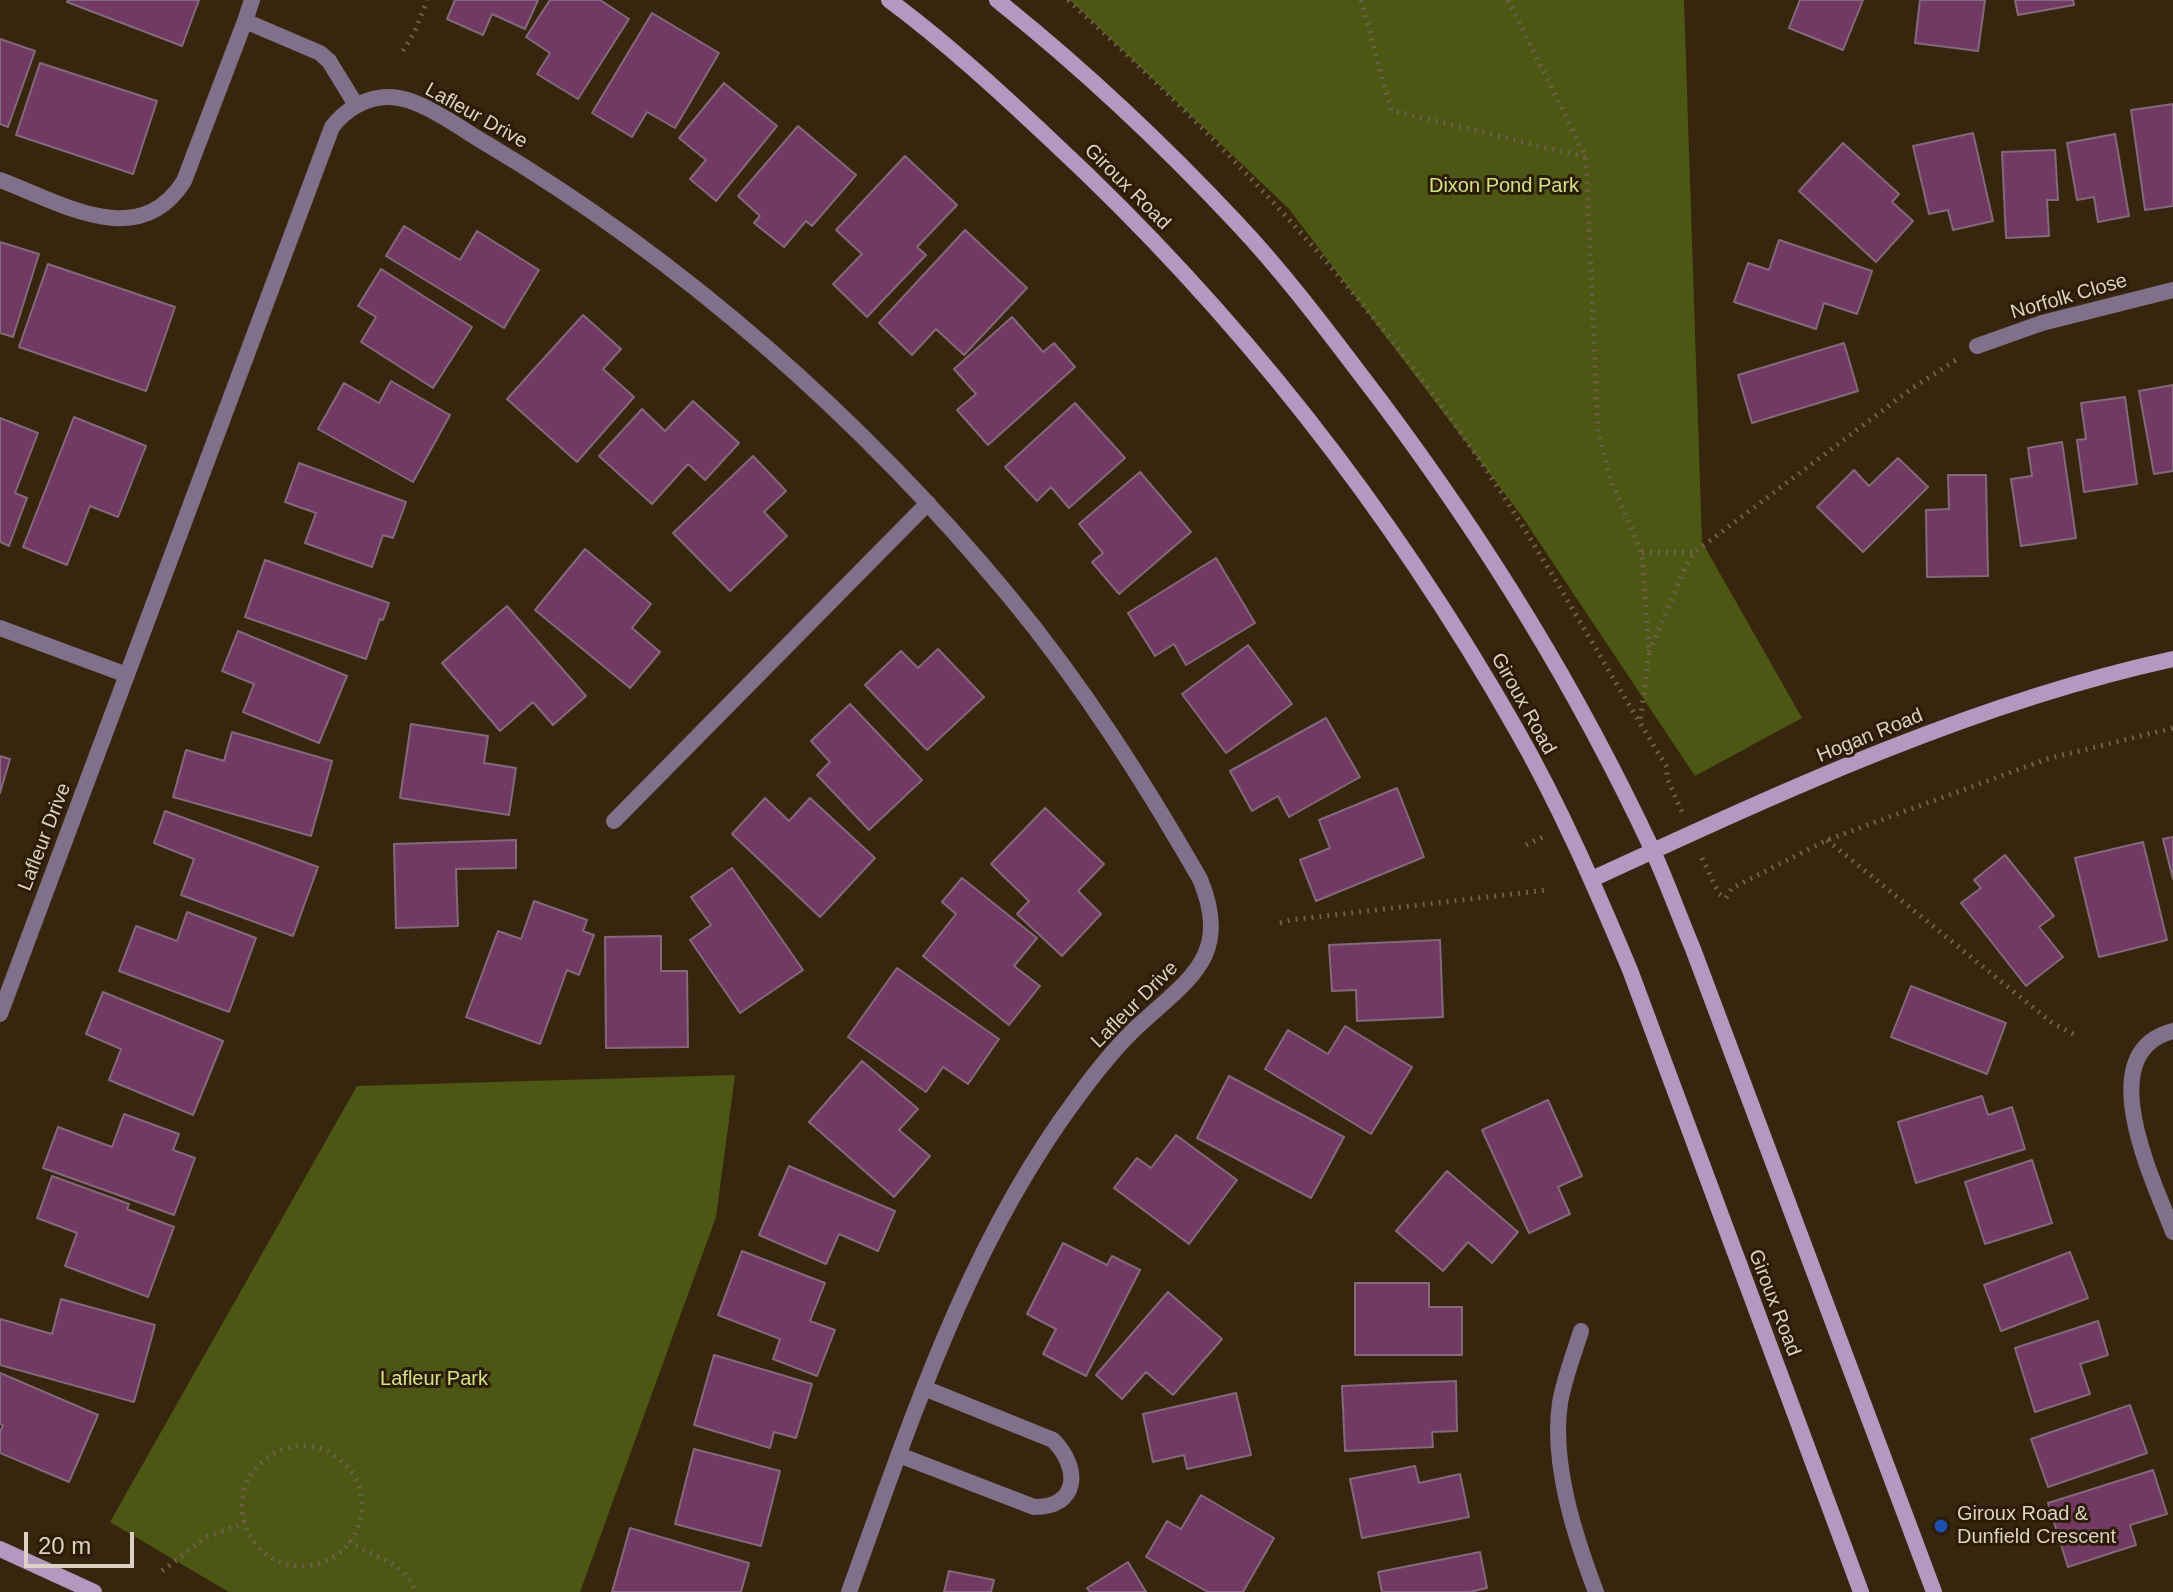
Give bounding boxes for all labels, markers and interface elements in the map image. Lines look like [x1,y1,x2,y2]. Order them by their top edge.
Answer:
street label: Lafleur Drive [421,78,531,154]
street label: Giroux Road [1079,139,1175,235]
park label: Dixon Pond Park [1429,174,1579,198]
street label: Norfolk Close [2008,269,2130,325]
street label: Giroux Road [1485,649,1561,759]
street label: Hogan Road [1813,704,1927,768]
street label: Lafleur Drive [13,780,77,894]
street label: Lafleur Drive [1086,956,1184,1054]
street label: Giroux Road [1743,1246,1805,1360]
park label: Lafleur Park [380,1367,488,1391]
place label: Giroux Road & Dunfield Crescent [1957,1502,2116,1549]
scale bar [28,1516,138,1566]
marker: Giroux Road & Dunfield Crescent [1932,1517,1950,1535]
text: 20 m [38,1532,91,1559]

